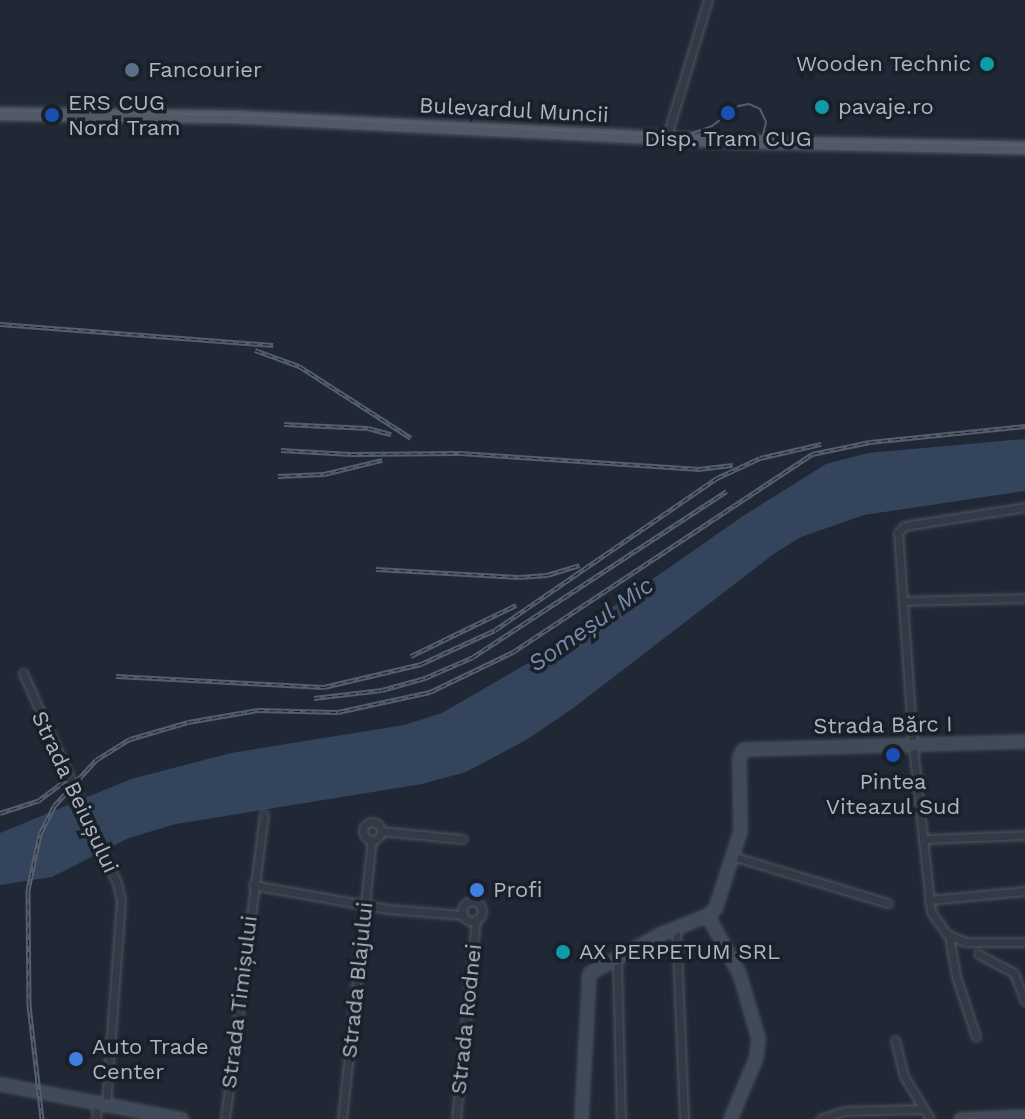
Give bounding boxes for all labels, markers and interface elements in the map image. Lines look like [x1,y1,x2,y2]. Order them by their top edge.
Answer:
place label: Wooden Technic [795,51,971,77]
marker: Wooden Technic [978,55,996,73]
place label: Fancourier [148,57,262,83]
marker: Fancourier [123,61,141,79]
place label: ERS CUG Nord Tram [68,89,181,140]
street label: Bulevardul Muncii [418,92,610,128]
place label: pavaje.ro [838,94,934,120]
marker: pavaje.ro [813,98,831,116]
marker: Disp. Tram CUG [719,104,737,122]
marker: ERS CUG Nord Tram [43,106,61,124]
place label: Disp. Tram CUG [644,126,812,152]
water label: Someșul Mic [523,571,659,679]
street label: Strada Beiușului [26,707,124,877]
street label: Strada Bărc I [813,711,953,739]
marker: Pintea Viteazul Sud [884,746,902,764]
place label: Pintea Viteazul Sud [825,768,961,820]
place label: Profi [493,877,543,903]
marker: Profi [468,881,486,899]
street label: Strada Blajului [336,900,378,1060]
street label: Strada Timișului [215,913,263,1091]
place label: AX PERPETUM SRL [579,939,780,965]
street label: Strada Rodnei [445,942,487,1096]
marker: AX PERPETUM SRL [554,943,572,961]
place label: Auto Trade Center [92,1033,209,1084]
marker: Auto Trade Center [67,1050,85,1068]

